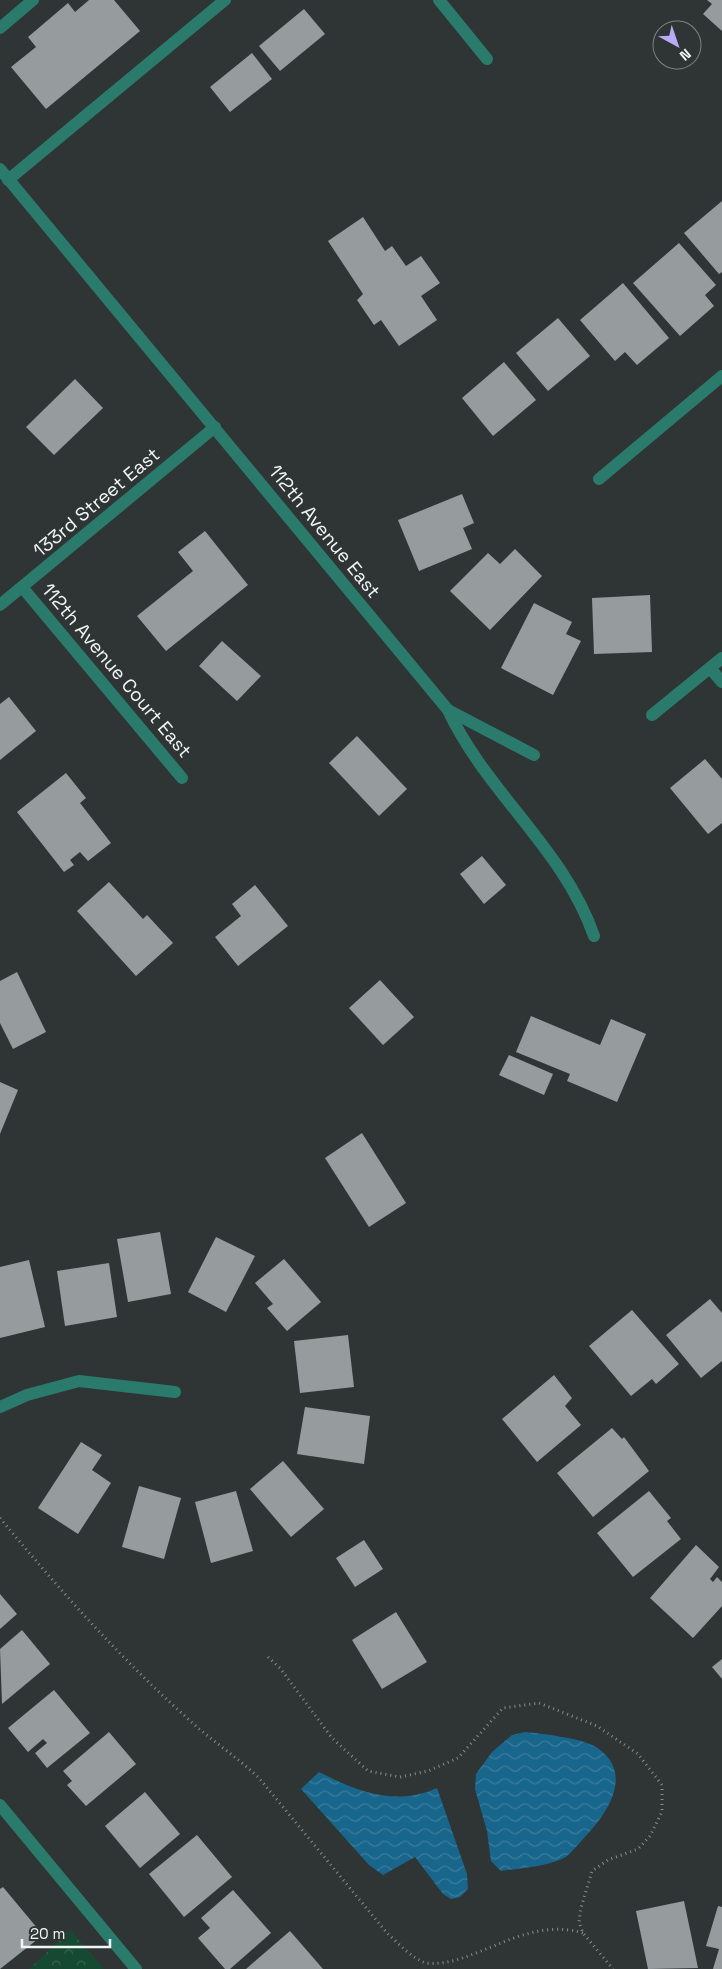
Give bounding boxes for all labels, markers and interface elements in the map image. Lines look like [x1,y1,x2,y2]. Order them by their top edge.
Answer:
north arrow [652,20,702,70]
text: N [676,45,695,65]
street label: 133rd Street East [28,442,165,563]
street label: 112th Avenue East [263,460,386,603]
street label: 112th Avenue Court East [36,578,197,763]
scale bar [22,1916,110,1948]
text: 20 m [30,1924,65,1943]

